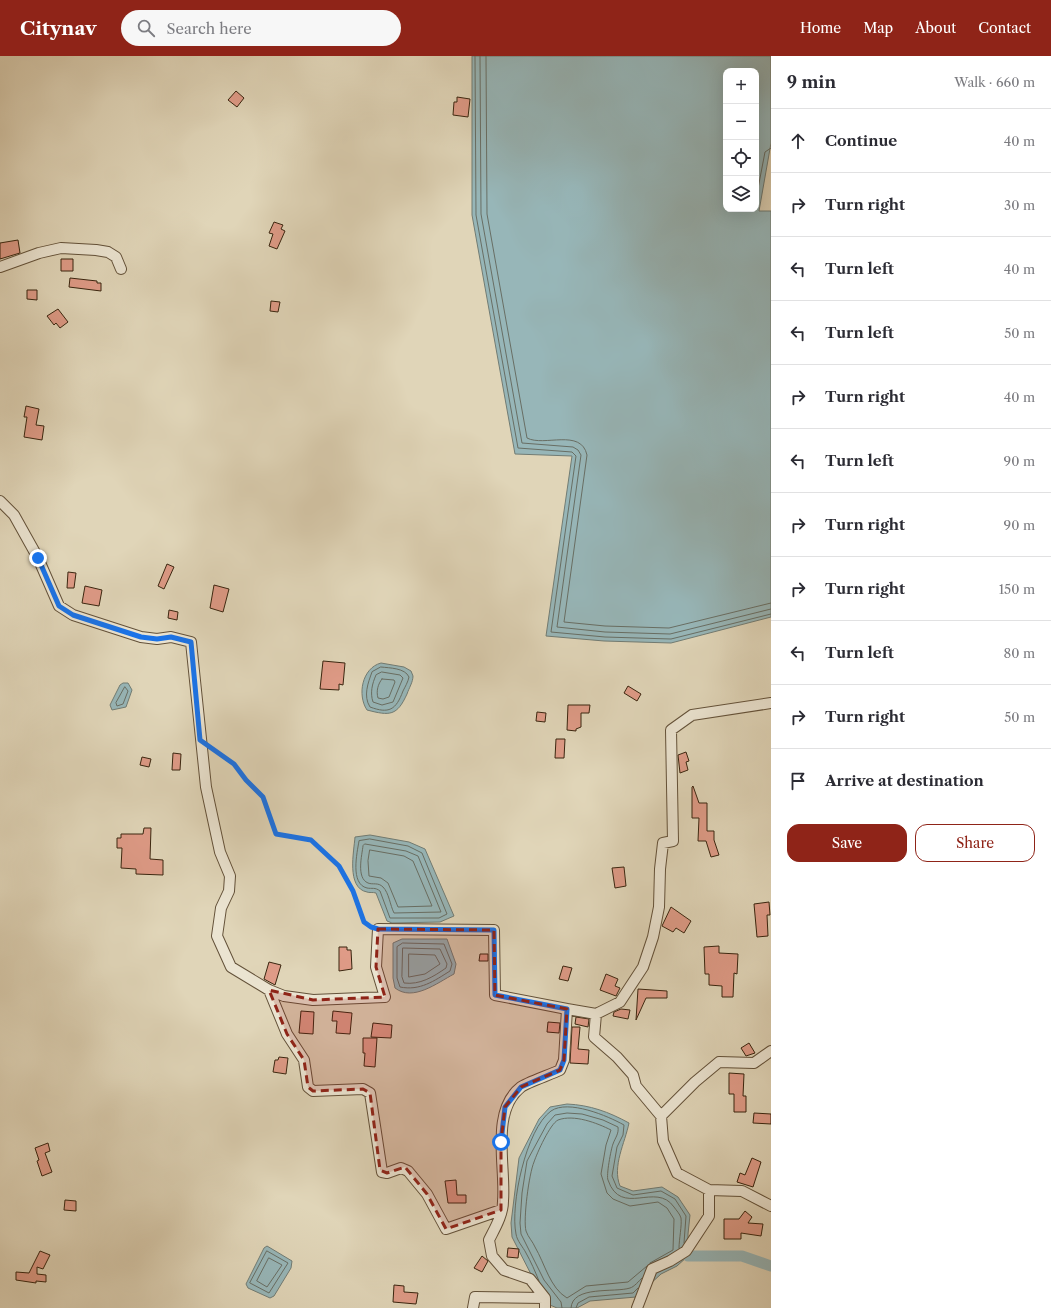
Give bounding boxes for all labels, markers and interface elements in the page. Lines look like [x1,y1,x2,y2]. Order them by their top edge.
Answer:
search box [121,10,401,46]
text: Citynav [20,17,97,40]
icon: search [135,17,157,39]
text: Search here [167,19,252,38]
text: Home [800,19,841,37]
text: Map [863,19,893,37]
text: About [915,19,956,37]
text: Contact [978,19,1031,37]
map controls [723,68,759,212]
button: + [723,68,759,104]
text: 9 min [787,72,836,92]
text: Walk · 660 m [954,74,1035,90]
button: − [723,104,759,140]
icon: ahead [787,130,809,152]
text: Continue [825,131,897,150]
text: 40 m [1004,133,1035,149]
button: locate [723,140,759,176]
button: layers [723,176,759,212]
icon: right [787,194,809,216]
text: Turn right [825,195,905,214]
text: 30 m [1004,197,1035,213]
icon: left [787,258,809,280]
text: Turn left [825,259,894,278]
text: 40 m [1004,261,1035,277]
icon: left [787,322,809,344]
text: Turn left [825,323,894,342]
text: 50 m [1004,325,1035,341]
icon: right [787,386,809,408]
text: Turn right [825,387,905,406]
text: 40 m [1004,389,1035,405]
icon: left [787,450,809,472]
text: Turn left [825,451,894,470]
text: 90 m [1004,453,1035,469]
icon: right [787,514,809,536]
text: Turn right [825,515,905,534]
text: 90 m [1004,517,1035,533]
route end [29,549,47,567]
icon: right [787,578,809,600]
text: Turn right [825,579,905,598]
text: 150 m [999,581,1035,597]
icon: left [787,642,809,664]
text: Turn left [825,643,894,662]
text: 80 m [1003,645,1035,661]
icon: right [787,706,809,728]
text: Turn right [825,707,905,726]
text: 50 m [1004,709,1035,725]
icon: arrive [787,770,809,792]
text: Arrive at destination [825,771,984,790]
button: Save [787,824,907,862]
button: Share [915,824,1035,862]
route start [492,1133,510,1151]

